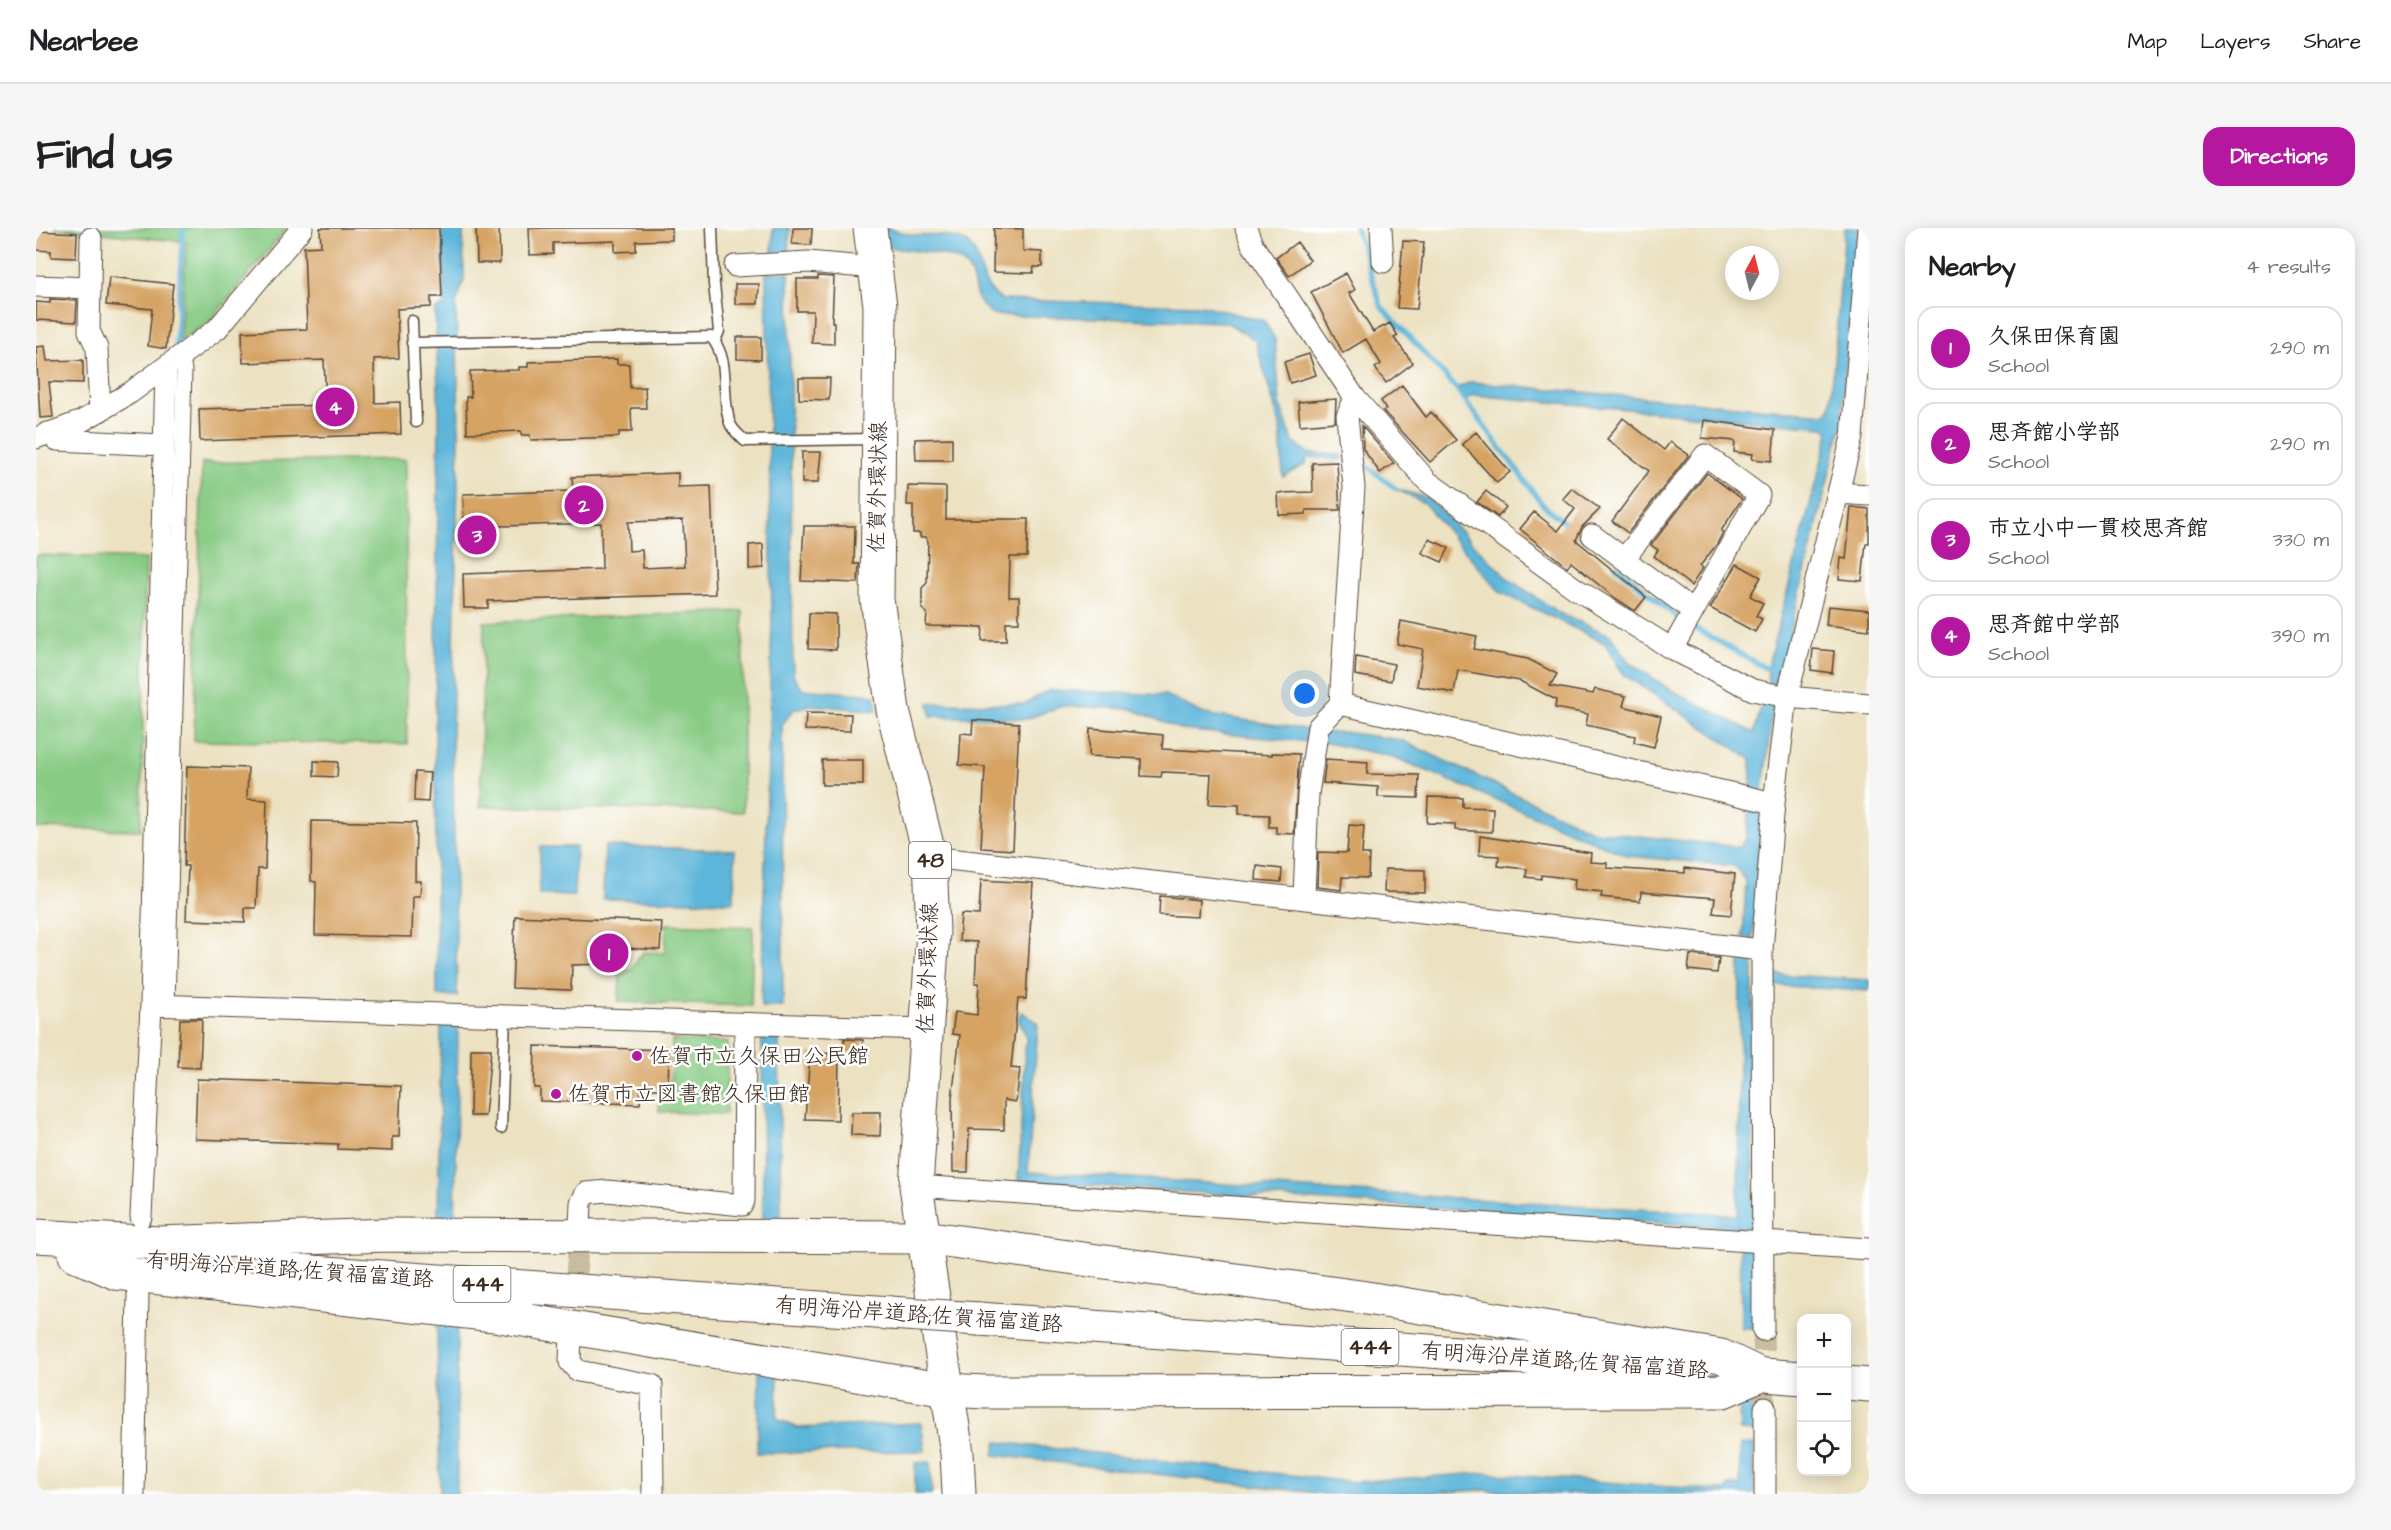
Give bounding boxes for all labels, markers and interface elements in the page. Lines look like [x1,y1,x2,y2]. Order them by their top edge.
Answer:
text: Nearbee [30,22,138,61]
text: Map [2127,27,2167,56]
text: Layers [2200,27,2270,56]
text: Share [2303,27,2361,56]
text: Find us [36,127,173,185]
button: Directions [2203,127,2355,186]
north arrow [1725,246,1779,300]
text: Nearby [1929,249,2016,285]
text: 4 results [2246,253,2331,281]
text: 久保田保育園 [1988,321,2120,352]
text: 1 [1949,334,1952,362]
text: 290 m [2270,334,2329,362]
text: School [1988,352,2049,380]
pin: 4 [316,384,354,429]
text: 思斉館小学部 [1988,417,2120,448]
street label: 佐賀外環状線 [861,421,895,553]
text: 2 [1945,430,1956,458]
text: 290 m [2270,430,2329,458]
text: School [1988,448,2049,476]
pin: 2 [564,482,604,528]
pin: 3 [458,512,496,558]
text: 市立小中一貫校思斉館 [1988,513,2208,544]
text: 3 [1945,526,1956,554]
text: 330 m [2272,526,2329,554]
text: School [1988,544,2049,572]
text: 思斉館中学部 [1988,609,2120,640]
text: 4 [1944,622,1957,650]
text: 390 m [2271,622,2329,650]
text: School [1988,640,2049,668]
your location [1290,679,1319,708]
road number: 48 [909,842,951,878]
street label: 佐賀外環状線 [910,901,946,1035]
pin: 1 [590,930,628,976]
place label: 佐賀市立久保田公民館 [649,1041,869,1072]
marker: 佐賀市立久保田公民館 [630,1049,644,1063]
place label: 佐賀市立図書館久保田館 [568,1079,810,1110]
marker: 佐賀市立図書館久保田館 [549,1087,563,1101]
street label: 有明海沿岸道路;佐賀福富道路 [145,1244,435,1296]
road number: 444 [454,1266,510,1302]
street label: 有明海沿岸道路;佐賀福富道路 [774,1289,1064,1341]
map controls [1797,1314,1851,1476]
button: + [1797,1314,1851,1368]
road number: 444 [1342,1329,1398,1365]
street label: 有明海沿岸道路;佐賀福富道路 [1420,1335,1710,1387]
button: − [1797,1368,1851,1422]
button: locate [1797,1422,1851,1476]

